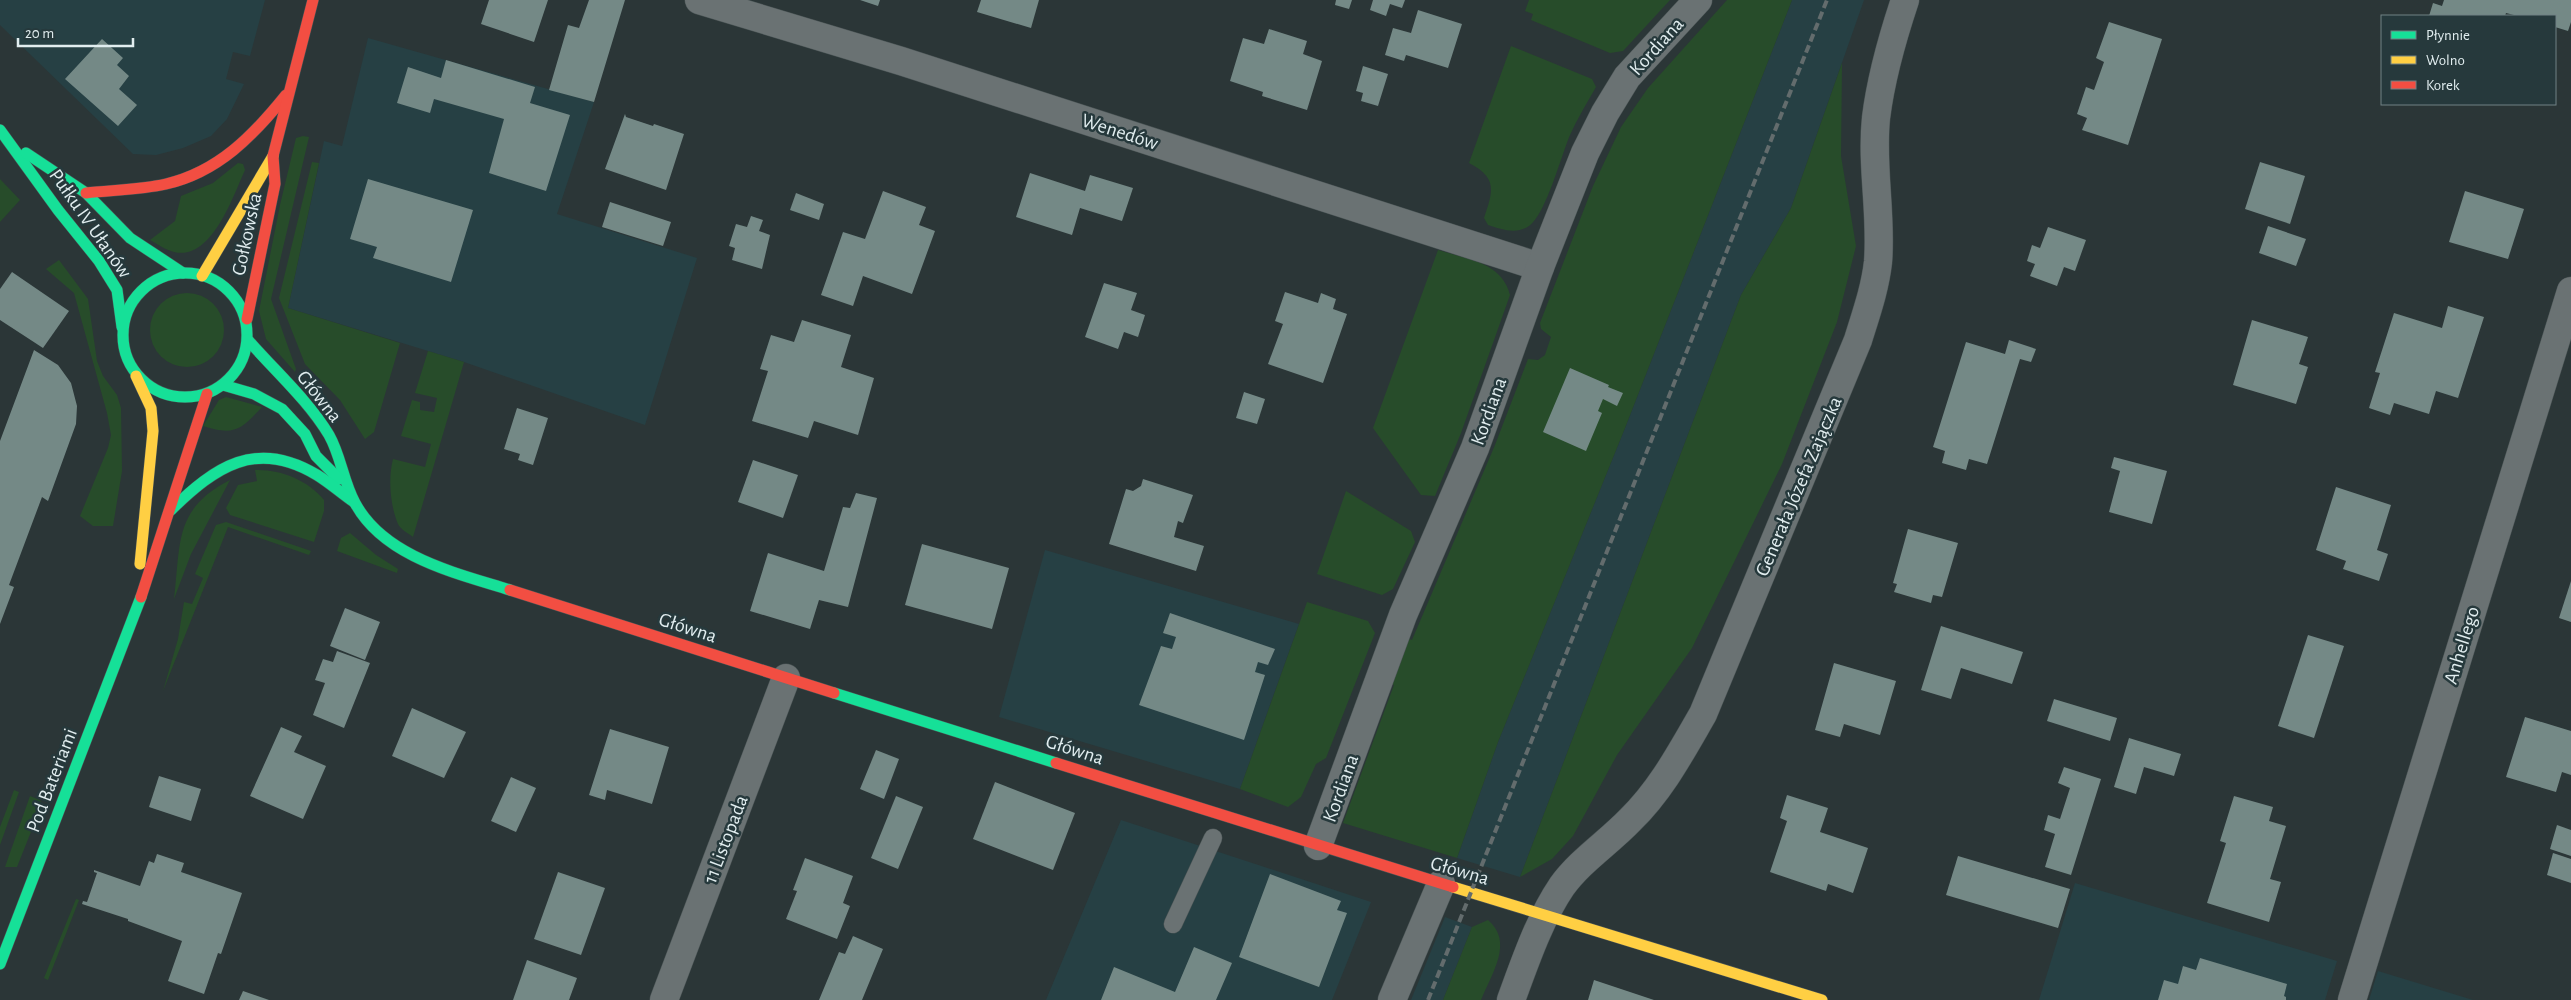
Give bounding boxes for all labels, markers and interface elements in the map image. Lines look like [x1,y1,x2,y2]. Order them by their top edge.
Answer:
street label: Kordiana [1626,14,1688,79]
scale bar [18,15,132,47]
legend [2381,15,2556,105]
text: 20 m [25,26,54,41]
text: Płynnie [2426,28,2470,43]
text: Wolno [2426,53,2465,68]
text: Korek [2426,78,2460,93]
street label: Wenedów [1079,110,1161,154]
street label: Pułku IV Ułanów [45,165,135,282]
street label: Gołkowska [228,191,265,277]
street label: Główna [293,367,345,426]
street label: Kordiana [1468,375,1510,448]
street label: Generała Józefa Zajączka [1752,394,1846,579]
street label: Anhellego [2441,604,2483,686]
street label: Główna [656,609,719,647]
street label: Pod Bateriami [23,726,81,835]
street label: Główna [1043,731,1106,769]
street label: Kordiana [1320,752,1362,825]
street label: 11 Listopada [700,793,752,886]
street label: Główna [1428,853,1491,889]

